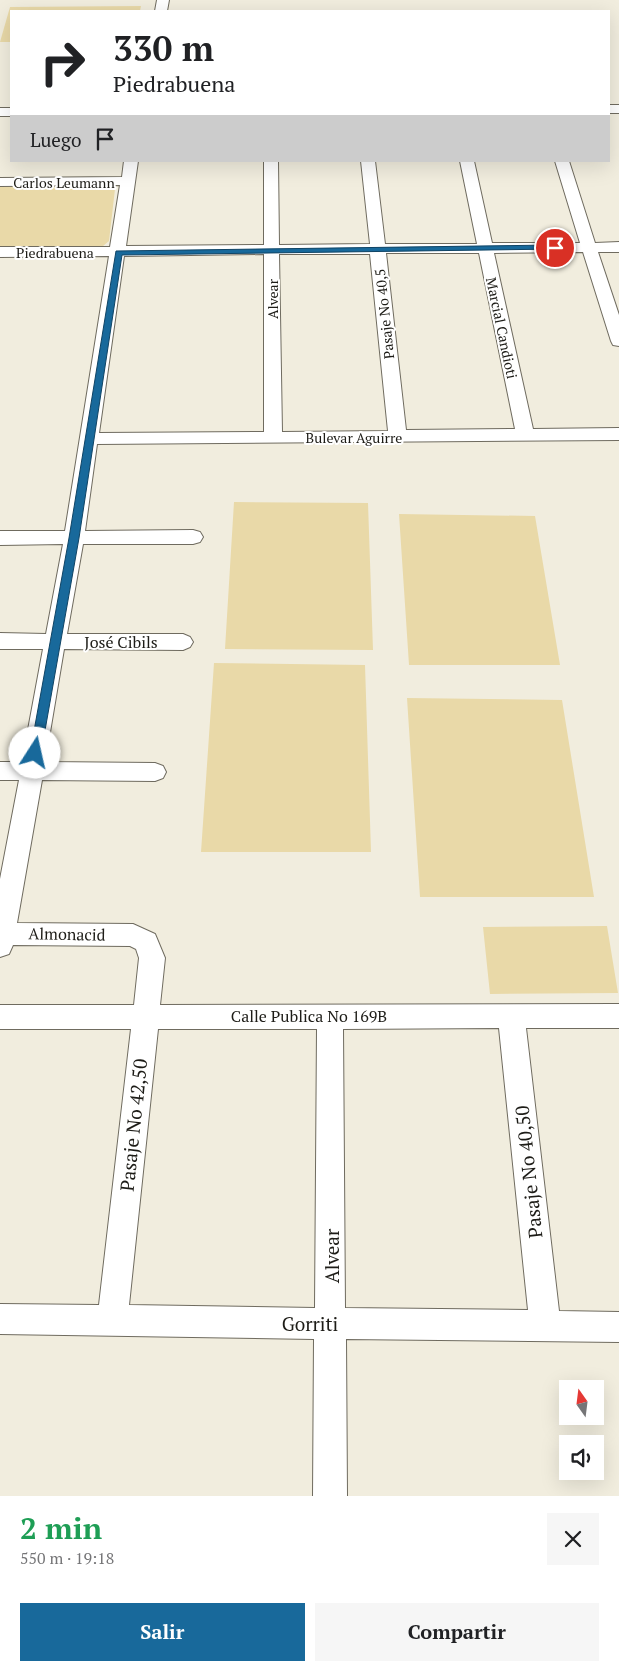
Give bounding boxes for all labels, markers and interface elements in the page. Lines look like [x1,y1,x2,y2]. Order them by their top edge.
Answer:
text: 330 m [113,25,214,71]
icon: right [30,30,95,95]
text: Piedrabuena [113,69,235,98]
icon: arrive [91,125,119,153]
text: Luego [30,127,81,152]
street label: Carlos Leumann [13,173,115,192]
pin [534,227,576,269]
icon: arrive [541,234,569,262]
street label: Piedrabuena [16,243,94,262]
street label: Pasaje No 40,5 [370,268,398,360]
street label: Marcial Candioti [482,275,522,381]
street label: Alvear [263,278,282,319]
street label: Bulevar Aguirre [306,428,402,447]
street label: José Cibils [84,631,158,653]
position arrow [8,726,60,778]
street label: Almonacid [28,922,106,946]
street label: Calle Publica No 169B [231,1005,387,1027]
street label: Pasaje No 42,50 [114,1057,152,1193]
street label: Pasaje No 40,50 [509,1104,547,1240]
street label: Alvear [319,1228,344,1283]
street label: Gorriti [282,1311,338,1336]
north arrow [559,1380,604,1425]
map controls [559,1380,604,1480]
button: sound [559,1435,604,1480]
text: 2 min [20,1508,102,1548]
button: close [547,1513,599,1565]
text: 550 m · 19:18 [20,1547,114,1569]
button: Salir [20,1603,305,1661]
button: Compartir [315,1603,599,1661]

